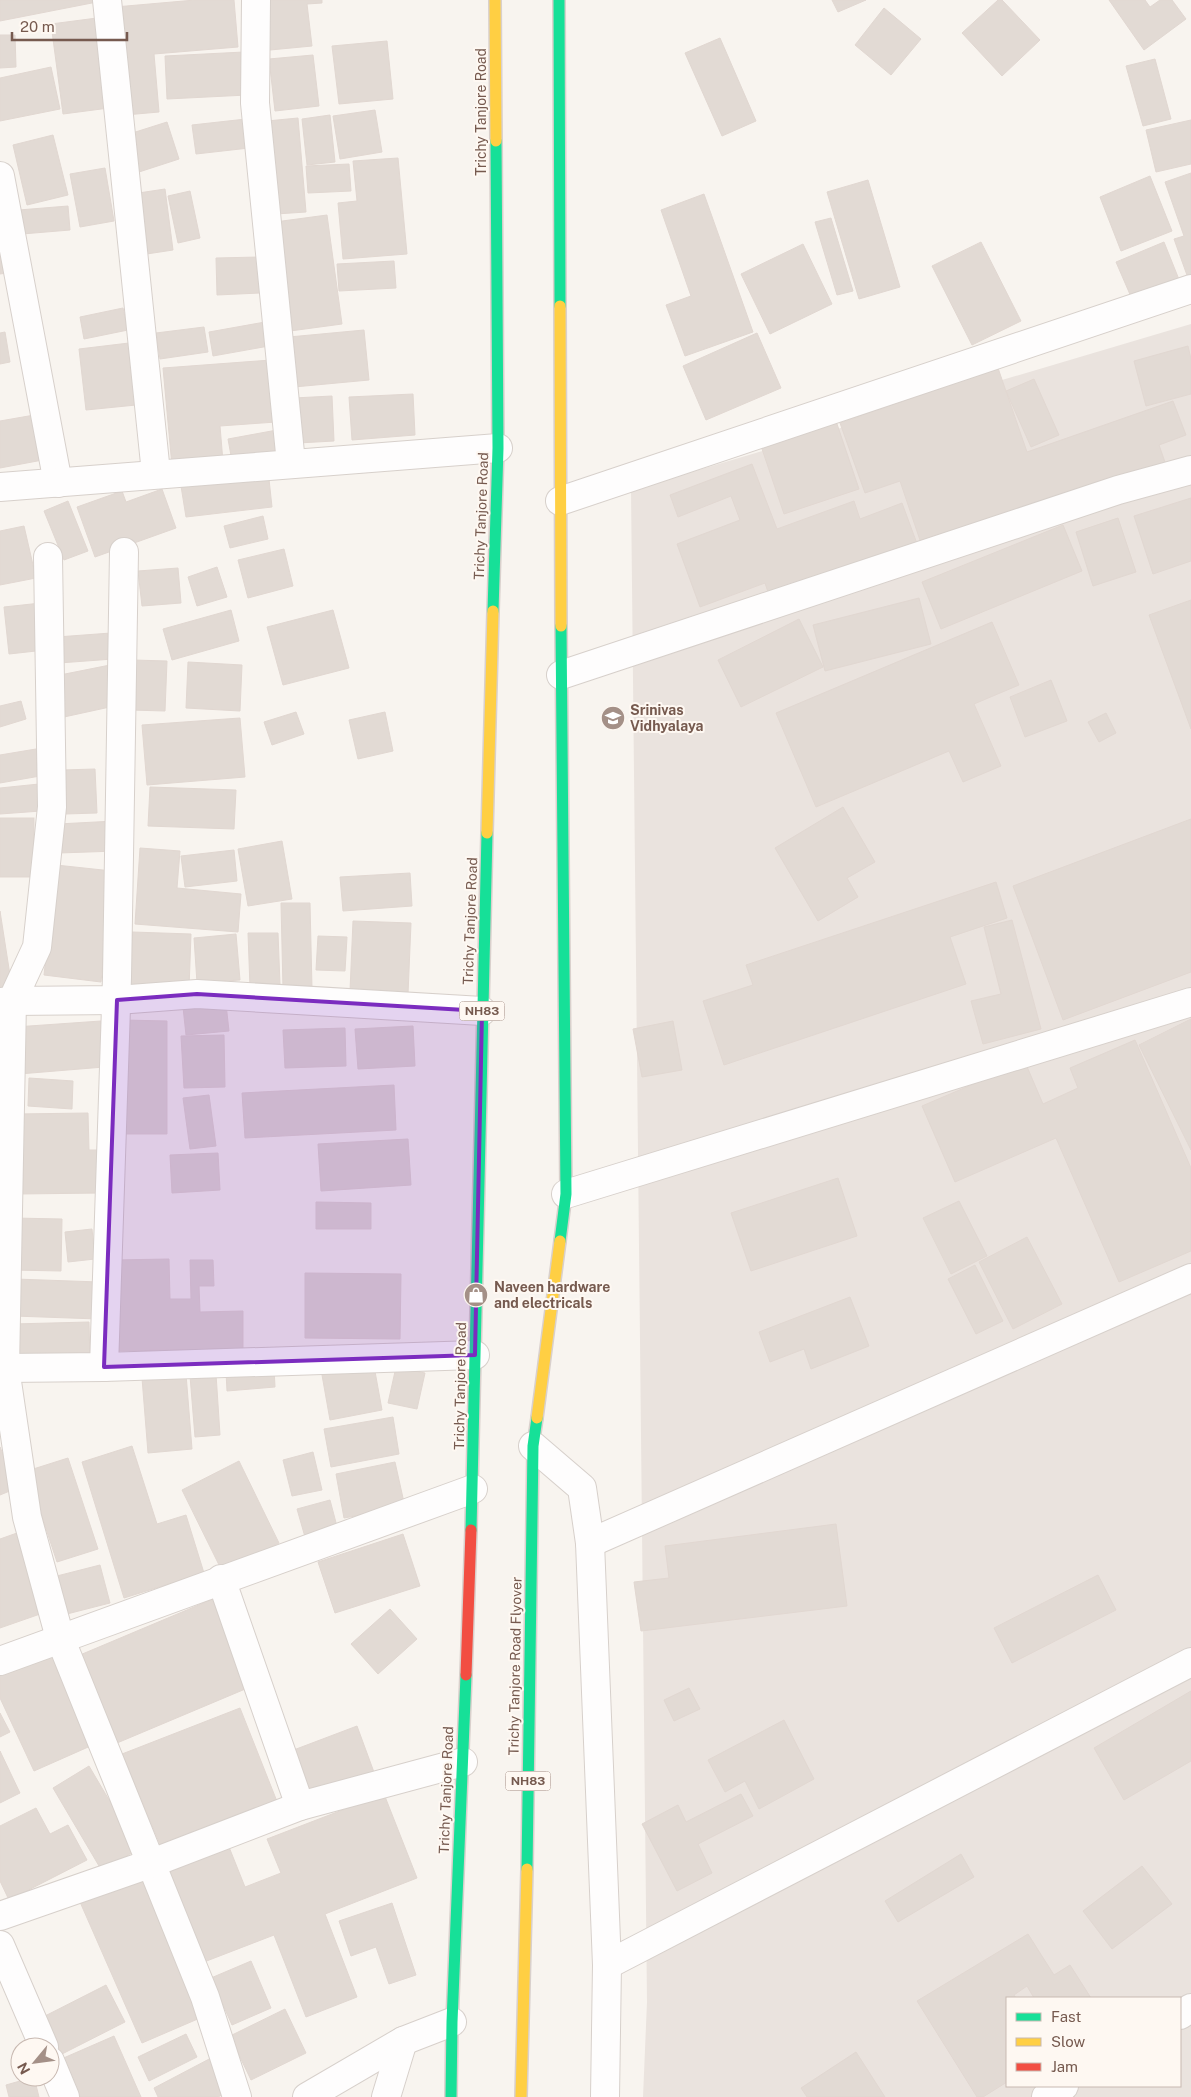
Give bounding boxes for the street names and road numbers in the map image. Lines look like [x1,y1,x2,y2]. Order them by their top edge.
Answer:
street label: Trichy Tanjore Road [473,48,489,176]
street label: Trichy Tanjore Road [471,452,491,580]
street label: Trichy Tanjore Road [460,857,480,985]
road number: NH83 [460,1001,504,1020]
street label: Trichy Tanjore Road [451,1322,469,1450]
street label: Trichy Tanjore Road Flyover [505,1576,525,1756]
street label: Trichy Tanjore Road [436,1726,456,1854]
road number: NH83 [506,1772,550,1790]

